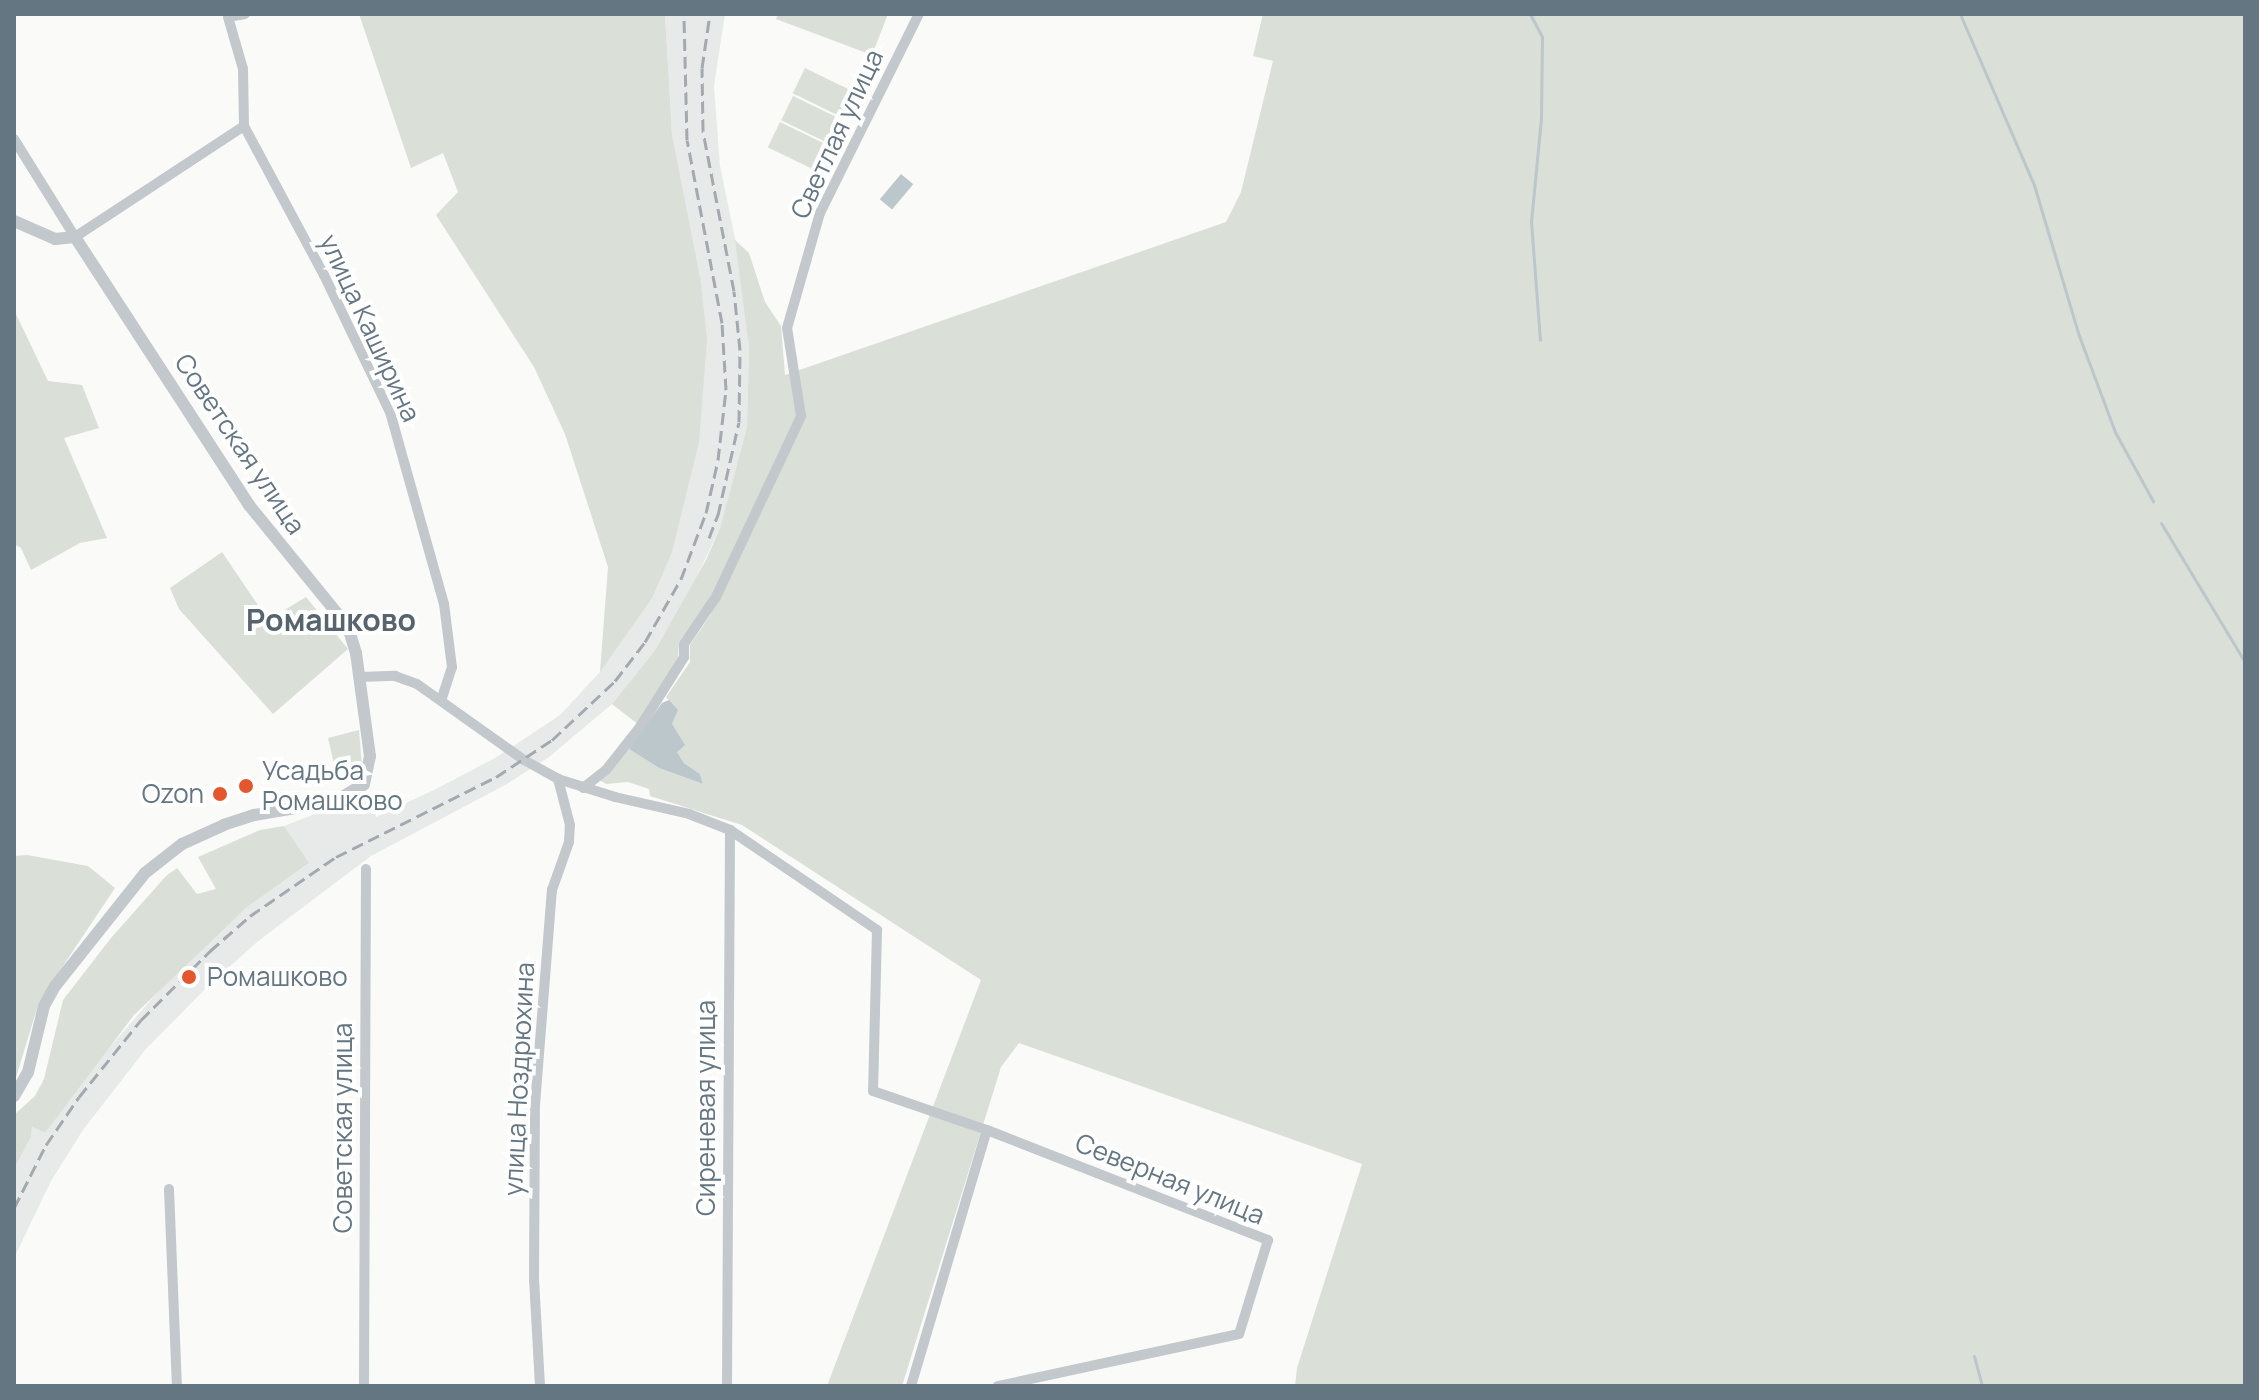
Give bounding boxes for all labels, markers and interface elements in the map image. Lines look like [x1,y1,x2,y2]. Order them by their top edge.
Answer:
street label: Светлая улица [784,45,890,223]
street label: улица Каширина [313,229,427,427]
street label: Советская улица [168,348,312,540]
district label: Ромашково [246,602,416,638]
place label: Усадьба Ромашково [262,755,403,816]
marker: Усадьба Ромашково [237,777,255,795]
place label: Ozon [142,778,204,810]
marker: Ozon [211,785,229,803]
place label: Ромашково [207,961,348,993]
street label: улица Ноздрюхина [497,961,541,1197]
marker: Ромашково [178,966,200,988]
street label: Сиреневая улица [690,1000,722,1216]
street label: Советская улица [327,1023,359,1233]
street label: Северная улица [1071,1127,1269,1231]

